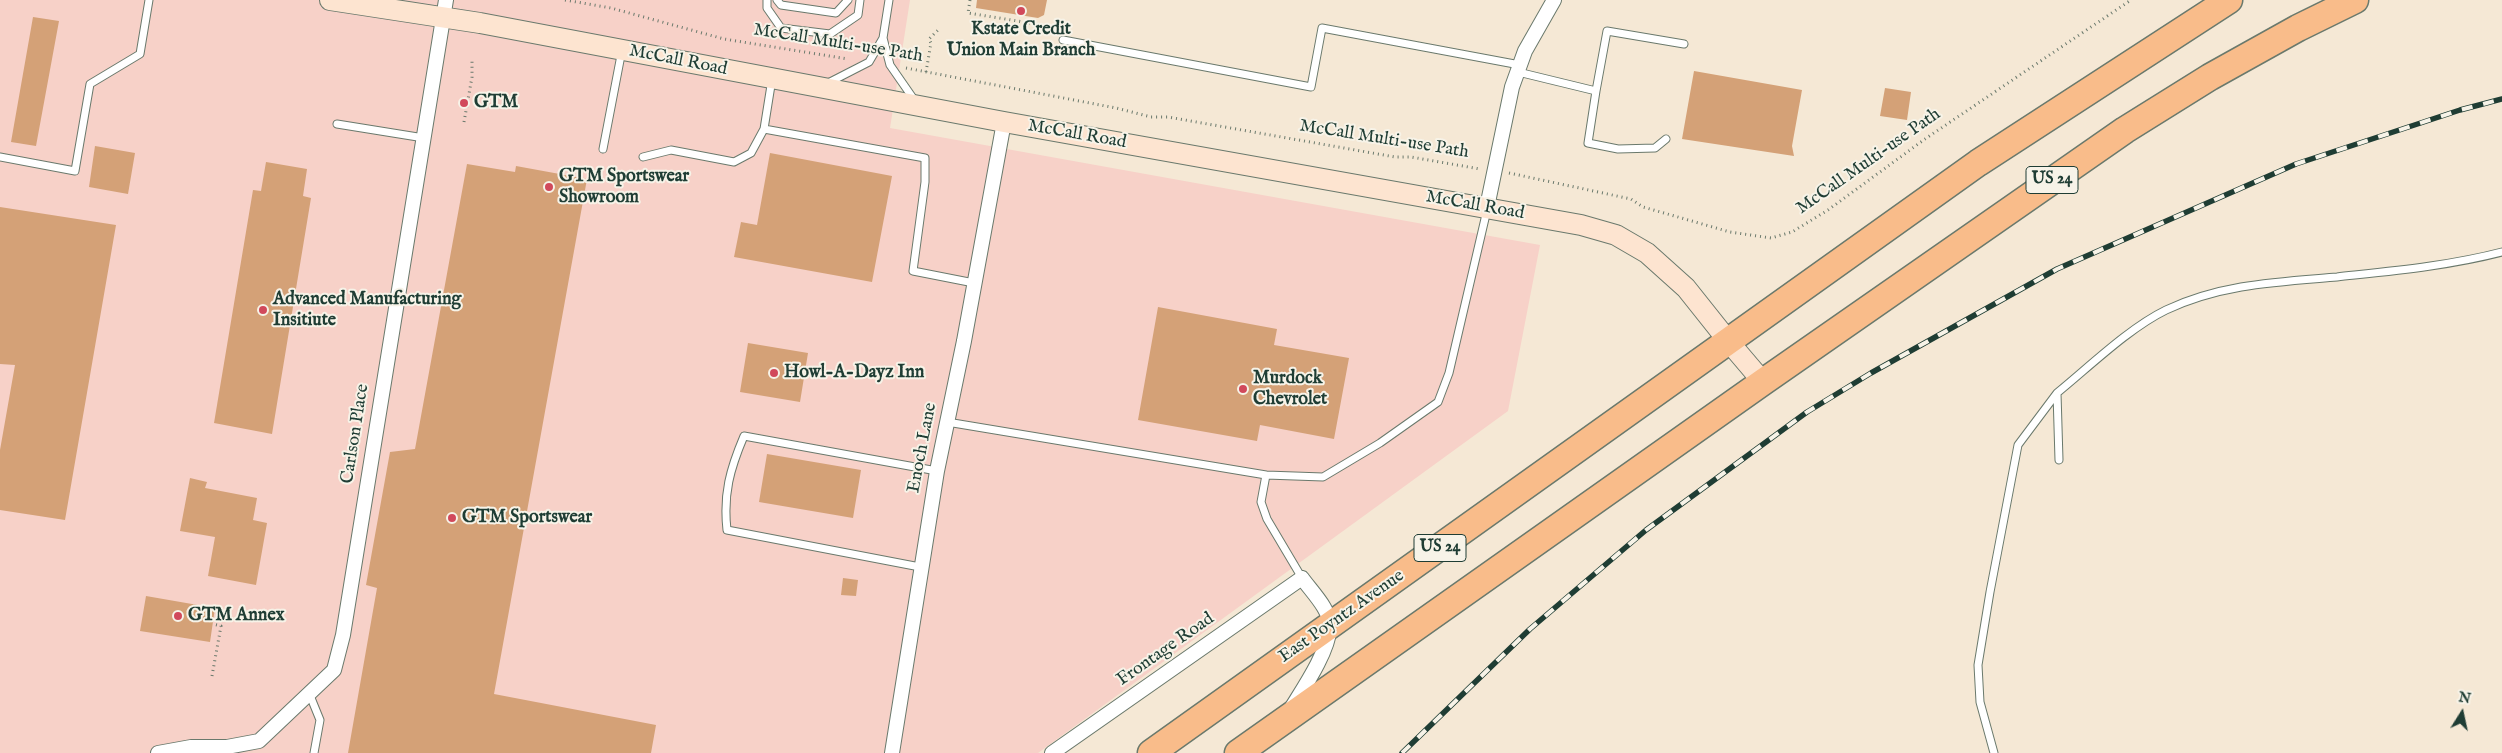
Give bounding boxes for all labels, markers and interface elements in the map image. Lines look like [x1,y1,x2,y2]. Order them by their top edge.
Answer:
marker: Kstate Credit Union Main Branch [1015,5,1027,17]
place label: Kstate Credit Union Main Branch [947,19,1095,62]
street label: McCall Multi-use Path [752,20,924,68]
street label: McCall Road [627,41,729,81]
place label: GTM [474,92,518,114]
marker: GTM [458,97,470,109]
street label: McCall Multi-use Path [1793,104,1945,220]
street label: McCall Road [1026,116,1128,154]
street label: McCall Multi-use Path [1298,116,1470,164]
place label: GTM Sportswear Showroom [559,166,689,208]
road number: US 24 [2026,166,2078,194]
marker: GTM Sportswear Showroom [543,181,555,193]
street label: McCall Road [1424,187,1526,225]
place label: Advanced Manufacturing Insitiute [273,289,461,332]
marker: Advanced Manufacturing Insitiute [257,304,269,316]
place label: Howl-A-Dayz Inn [784,362,924,384]
marker: Howl-A-Dayz Inn [768,367,780,379]
place label: Murdock Chevrolet [1253,368,1327,410]
street label: Carlson Place [337,383,375,485]
marker: Murdock Chevrolet [1237,383,1249,395]
street label: Enoch Lane [904,401,942,495]
place label: GTM Sportswear [462,507,592,529]
marker: GTM Sportswear [446,512,458,524]
road number: US 24 [1414,534,1466,562]
street label: East Poyntz Avenue [1275,566,1409,668]
place label: GTM Annex [188,605,284,627]
street label: Frontage Road [1113,609,1219,691]
marker: GTM Annex [172,610,184,622]
north arrow [2437,688,2487,738]
text: N [2457,688,2472,708]

